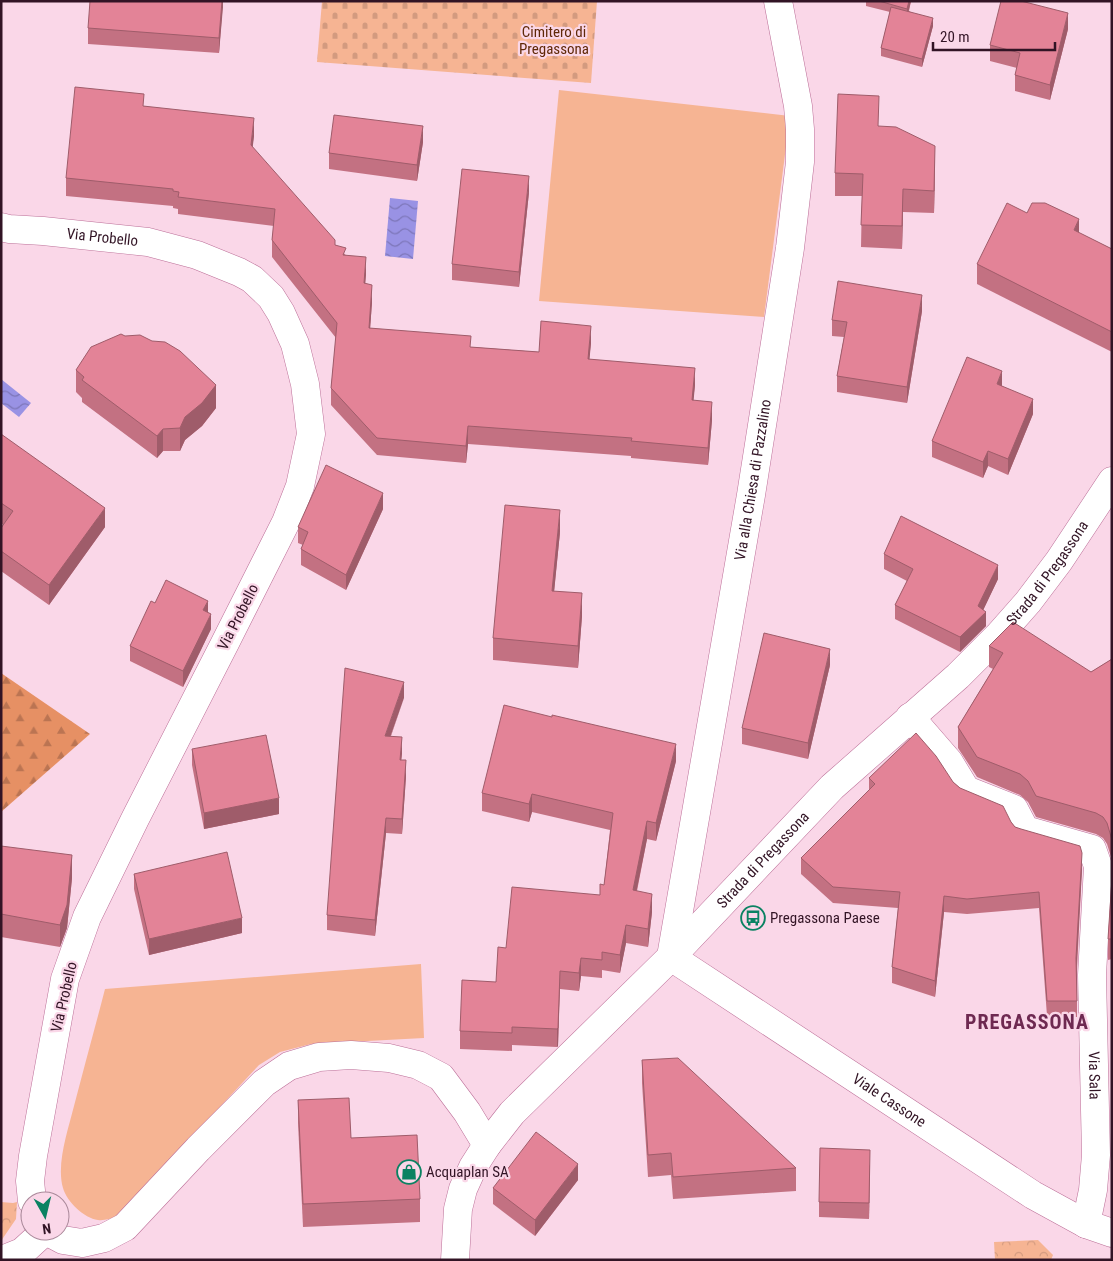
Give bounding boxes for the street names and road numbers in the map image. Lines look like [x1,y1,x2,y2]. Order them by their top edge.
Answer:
street label: Via Probello [66,225,139,250]
street label: Via alla Chiesa di Pazzalino [731,398,775,562]
street label: Strada di Pregassona [1002,517,1092,629]
street label: Via Probello [214,581,262,653]
street label: Strada di Pregassona [713,808,813,912]
street label: Via Probello [47,960,81,1034]
street label: Via Sala [1085,1051,1104,1100]
street label: Viale Cassone [849,1070,929,1131]

